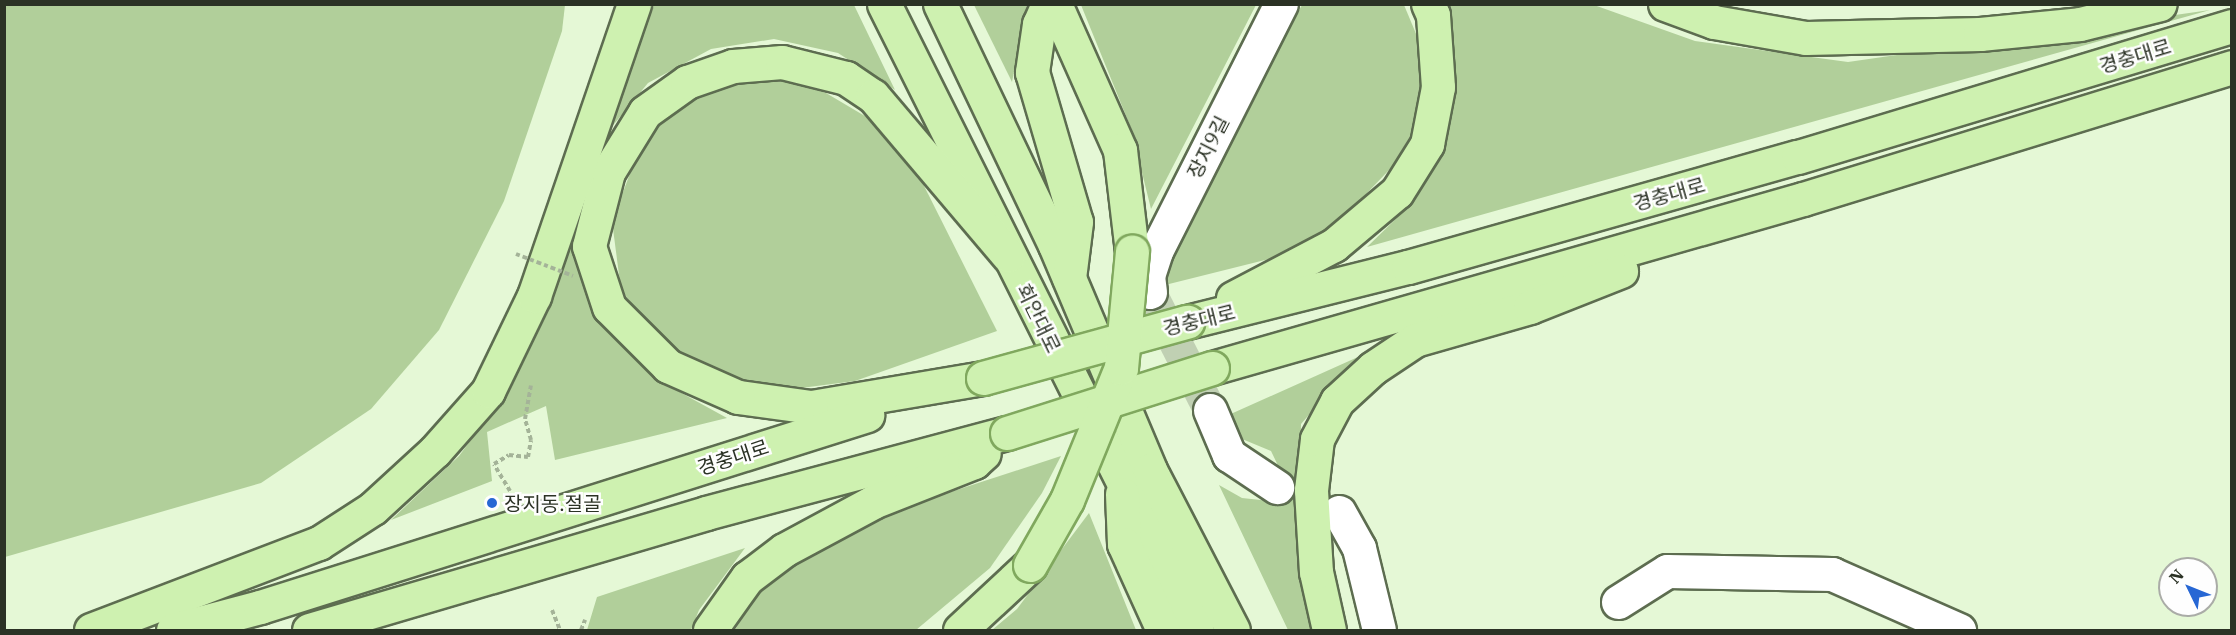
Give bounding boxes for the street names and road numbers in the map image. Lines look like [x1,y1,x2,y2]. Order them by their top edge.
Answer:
street label: 경충대로 [2096,34,2174,78]
street label: 장지9길 [1182,112,1234,182]
street label: 경충대로 [1630,172,1708,216]
street label: 회안대로 [1012,280,1066,356]
street label: 경충대로 [1160,299,1238,341]
street label: 경충대로 [694,434,772,480]

